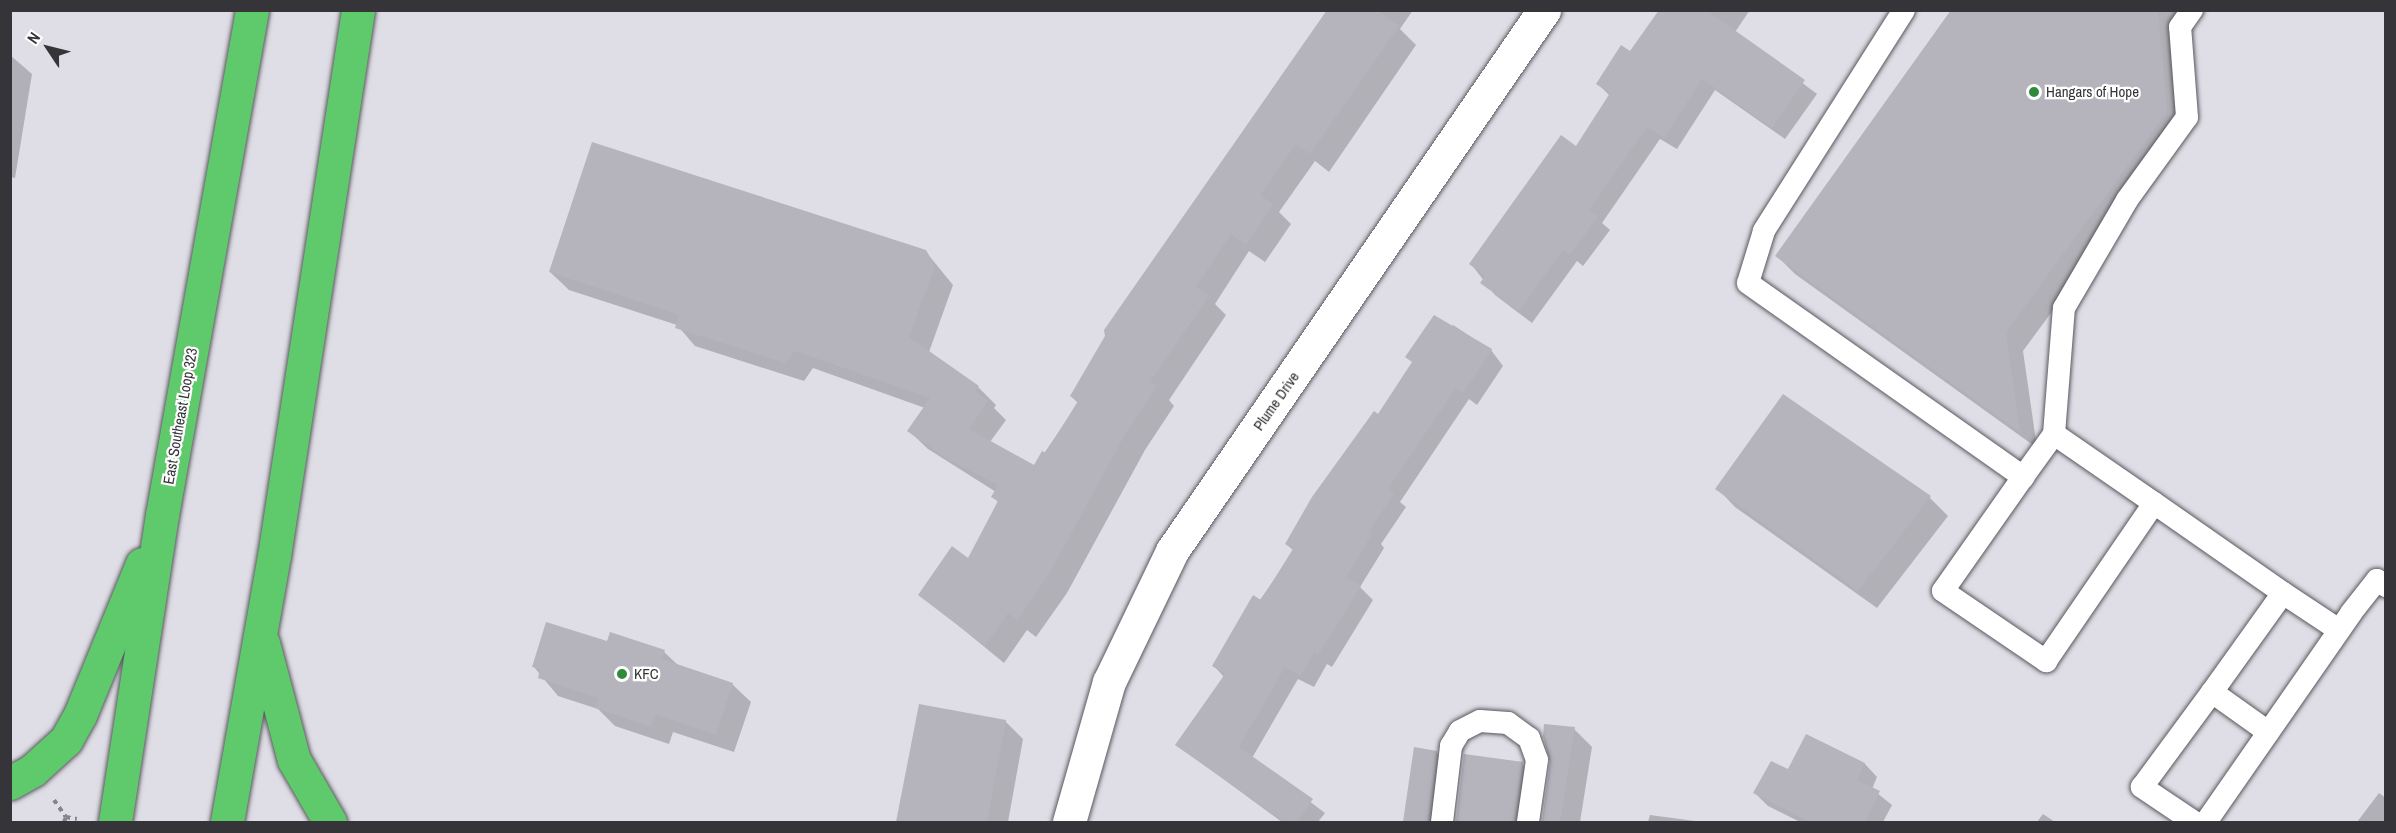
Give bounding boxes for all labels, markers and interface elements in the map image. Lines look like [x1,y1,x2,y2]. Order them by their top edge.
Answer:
north arrow [18,18,78,78]
text: N [22,27,45,48]
place label: Hangars of Hope [2046,83,2139,101]
marker: Hangars of Hope [2027,85,2041,99]
street label: East Southeast Loop 323 [159,346,201,486]
street label: Plume Drive [1249,368,1303,434]
place label: KFC [634,665,659,683]
marker: KFC [615,667,629,681]

